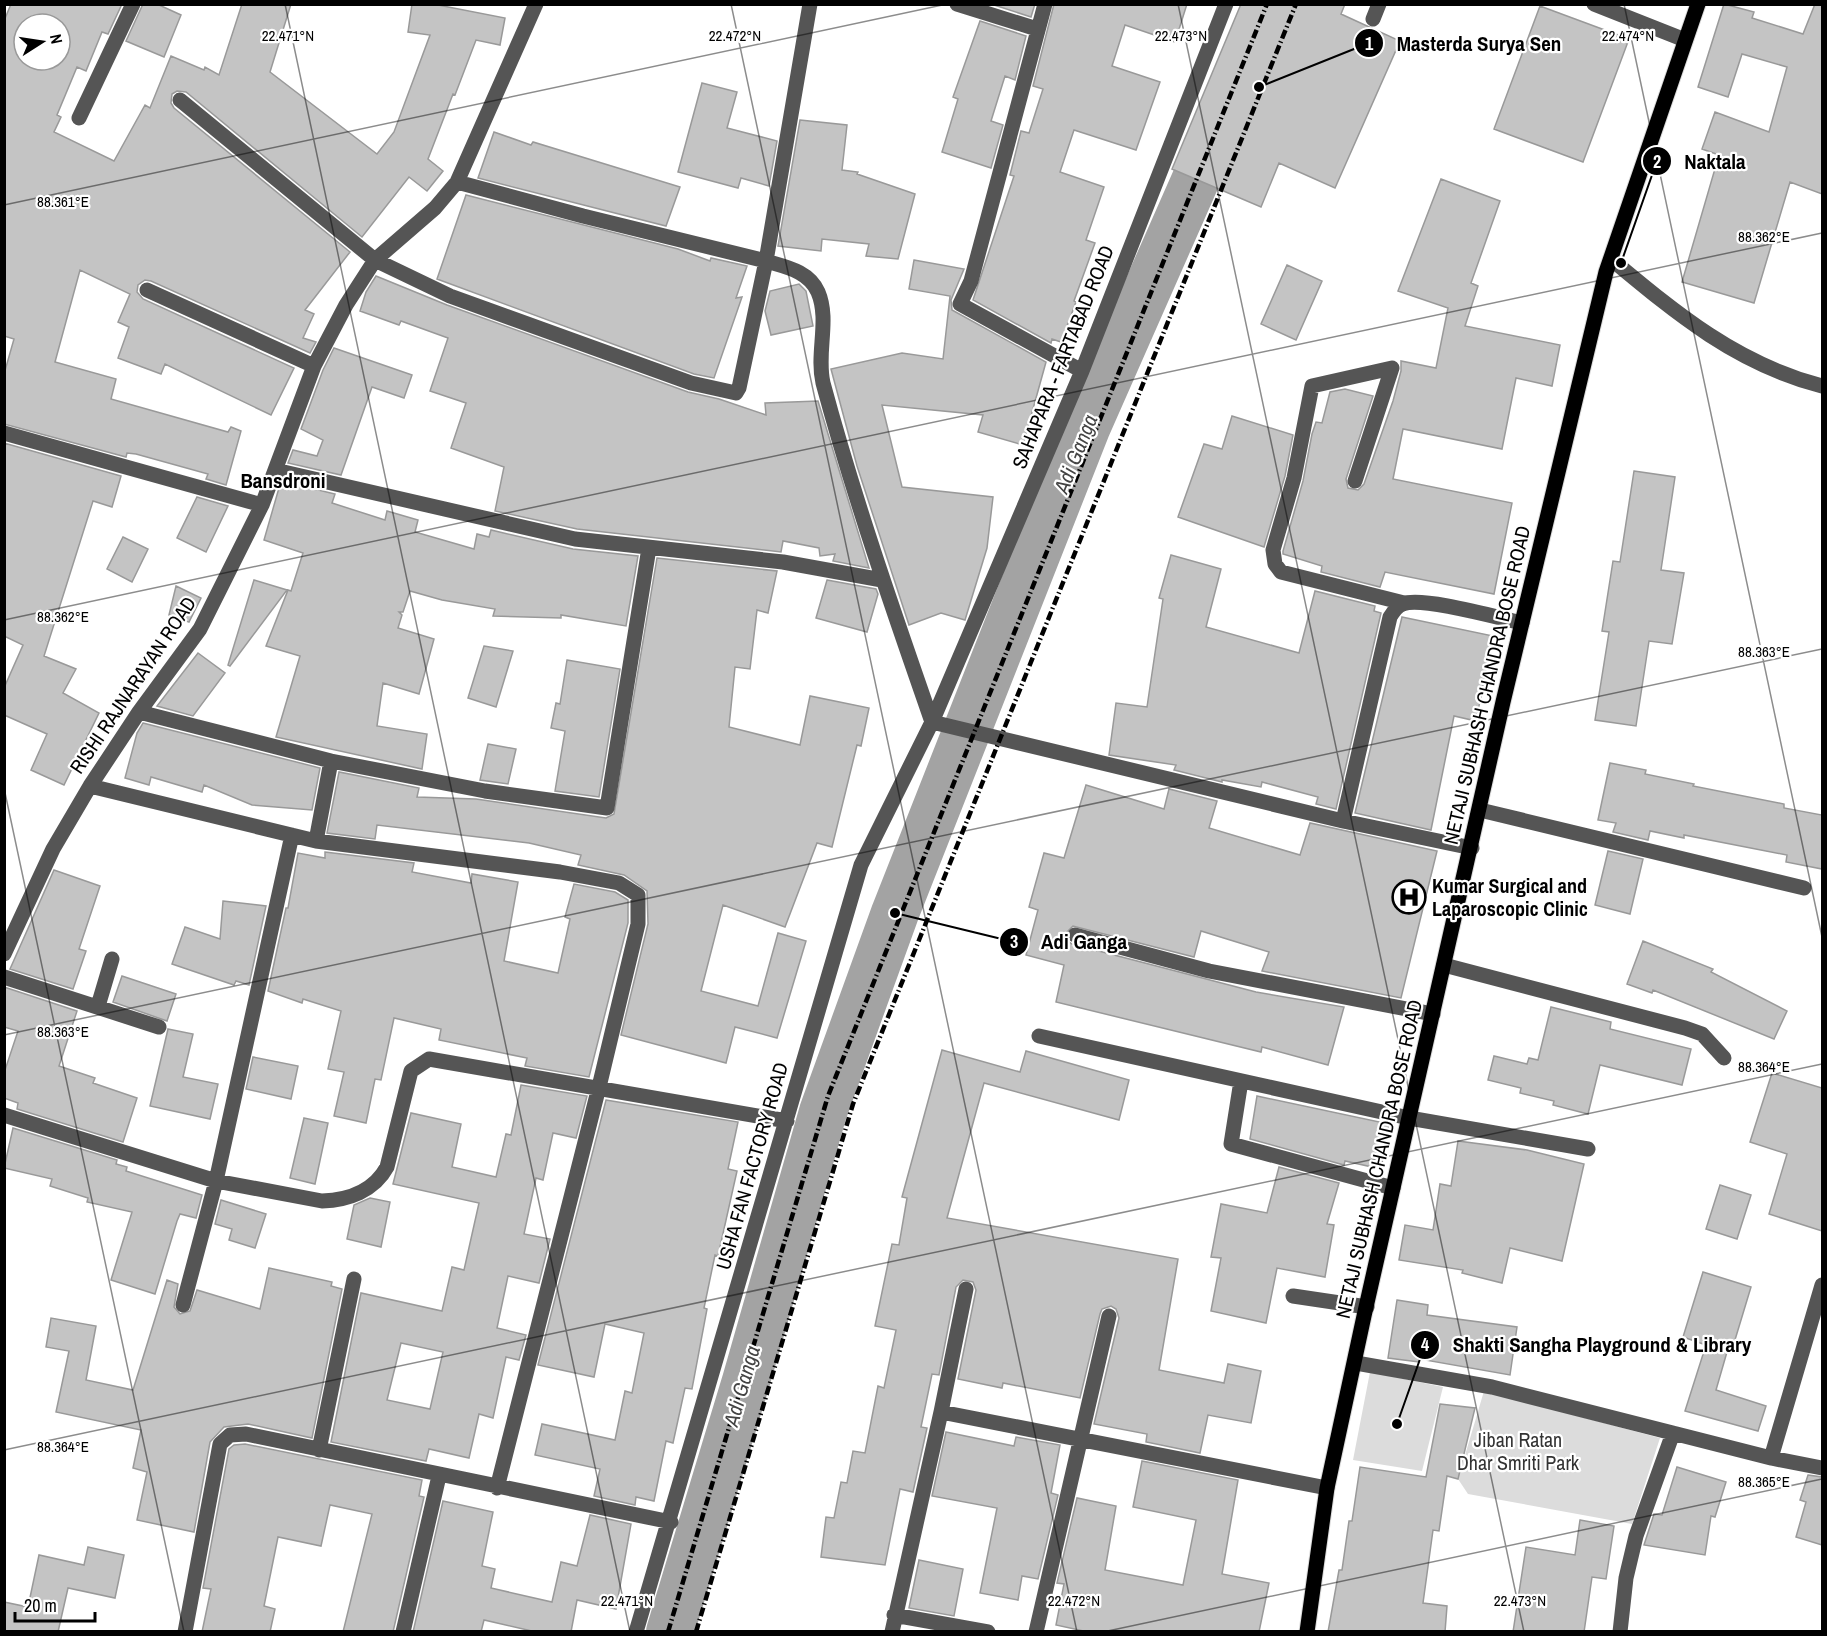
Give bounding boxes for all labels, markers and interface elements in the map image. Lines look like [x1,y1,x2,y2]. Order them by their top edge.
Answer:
north arrow [12,12,72,72]
callout: Masterda Surya Sen [1354,24,1573,63]
text: 22.471°N [262,25,314,46]
text: 22.472°N [709,25,761,46]
text: 22.473°N [1155,25,1207,46]
text: 22.474°N [1602,25,1654,46]
text: Masterda Surya Sen [1397,29,1561,58]
text: 1 [1365,31,1374,56]
text: N [45,32,68,46]
callout: Naktala [1642,142,1757,181]
text: Naktala [1684,147,1746,176]
text: 2 [1653,149,1661,174]
text: 88.361°E [37,191,89,212]
text: 88.362°E [1738,226,1790,247]
street label: SAHAPARA - FARTABAD ROAD [1005,241,1120,473]
water label: Adi Ganga [1046,410,1104,498]
district label: Bansdroni [240,466,326,495]
street label: NETAJI SUBHASH CHANDRA BOSE ROAD [1437,523,1536,847]
street label: RISHI RAJNARAYAN ROAD [63,591,202,779]
text: 88.362°E [37,606,89,627]
text: 88.363°E [1738,641,1790,662]
place label: Kumar Surgical and Laparoscopic Clinic [1432,872,1588,922]
hospital icon: Kumar Surgical and Laparoscopic Clinic [1391,879,1427,915]
callout: Adi Ganga [999,922,1139,961]
text: Adi Ganga [1041,927,1127,956]
text: 3 [1010,929,1018,954]
street label: NETAJI SUBHASH CHANDRA BOSE ROAD [1329,997,1428,1321]
text: 88.363°E [37,1021,89,1042]
text: 88.364°E [1738,1056,1790,1077]
street label: USHA FAN FACTORY ROAD [709,1059,794,1273]
callout: Shakti Sangha Playground & Library [1410,1325,1763,1364]
text: Shakti Sangha Playground & Library [1453,1330,1752,1359]
text: 4 [1421,1332,1430,1357]
water label: Adi Ganga [716,1342,767,1430]
park label: Jiban Ratan Dhar Smriti Park [1457,1426,1580,1476]
text: 88.364°E [37,1436,89,1457]
text: 88.365°E [1738,1471,1790,1492]
scale bar [15,1585,94,1623]
text: 22.471°N [601,1590,653,1611]
text: 22.472°N [1048,1590,1100,1611]
text: 22.473°N [1494,1590,1546,1611]
text: 20 m [24,1593,57,1618]

